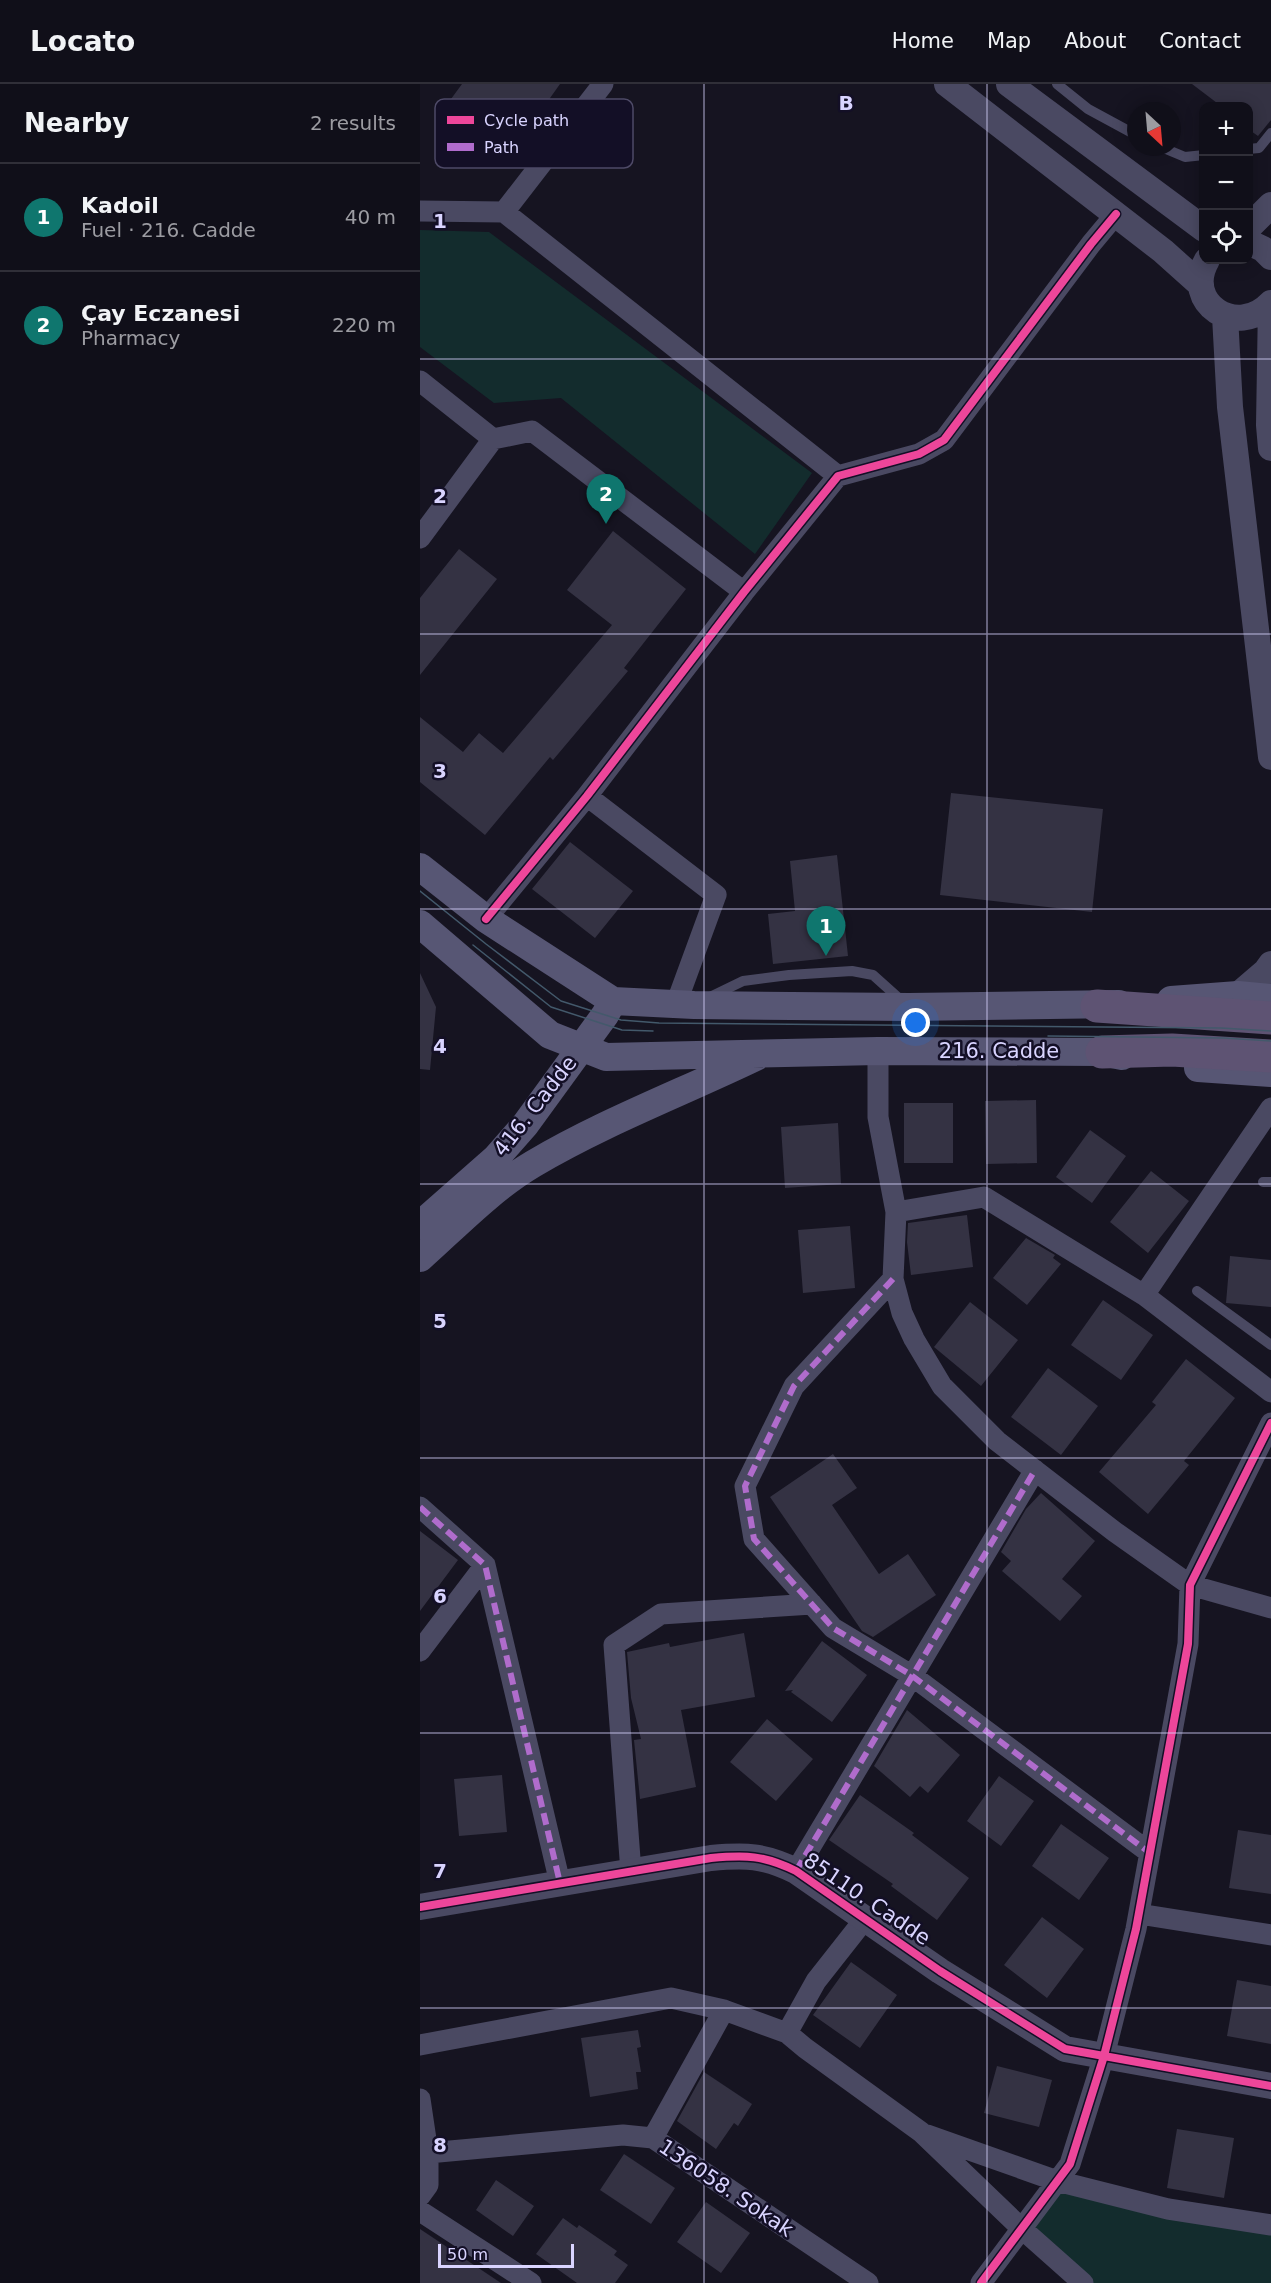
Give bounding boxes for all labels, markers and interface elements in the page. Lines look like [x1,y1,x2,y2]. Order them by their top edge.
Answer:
text: Locato [30,25,135,58]
text: Home [892,29,954,53]
text: Map [987,29,1031,53]
text: About [1064,29,1126,53]
text: Contact [1159,29,1241,53]
text: B [838,91,854,115]
legend [435,99,633,168]
north arrow [1127,102,1181,156]
map controls [1199,102,1253,264]
button: + [1199,102,1253,156]
text: Nearby [24,108,129,138]
text: 2 results [310,111,396,135]
text: Cycle path [484,111,569,130]
text: Path [484,138,519,157]
button: − [1199,156,1253,210]
text: Kadoil [81,193,159,218]
text: 1 [37,205,50,229]
text: 40 m [345,205,396,229]
text: 1 [433,209,447,233]
button: locate [1199,210,1253,264]
text: Fuel · 216. Cadde [81,218,256,242]
text: Çay Eczanesi [81,301,240,326]
text: 2 [37,313,50,337]
text: 220 m [332,313,396,337]
text: Pharmacy [81,326,180,350]
pin: 2 [586,474,626,524]
text: 2 [433,484,447,508]
text: 3 [433,759,447,783]
pin: 1 [806,906,846,956]
your location [901,1008,930,1037]
text: 4 [433,1034,447,1058]
street label: 216. Cadde [939,1039,1059,1063]
street label: 416. Cadde [488,1051,582,1161]
text: 5 [433,1309,447,1333]
text: 6 [433,1584,447,1608]
street label: 85110. Cadde [799,1848,935,1950]
text: 7 [433,1859,447,1883]
text: 8 [433,2133,447,2157]
street label: 136058. Sokak [654,2134,798,2242]
scale bar [438,2241,574,2268]
text: 50 m [447,2245,488,2264]

